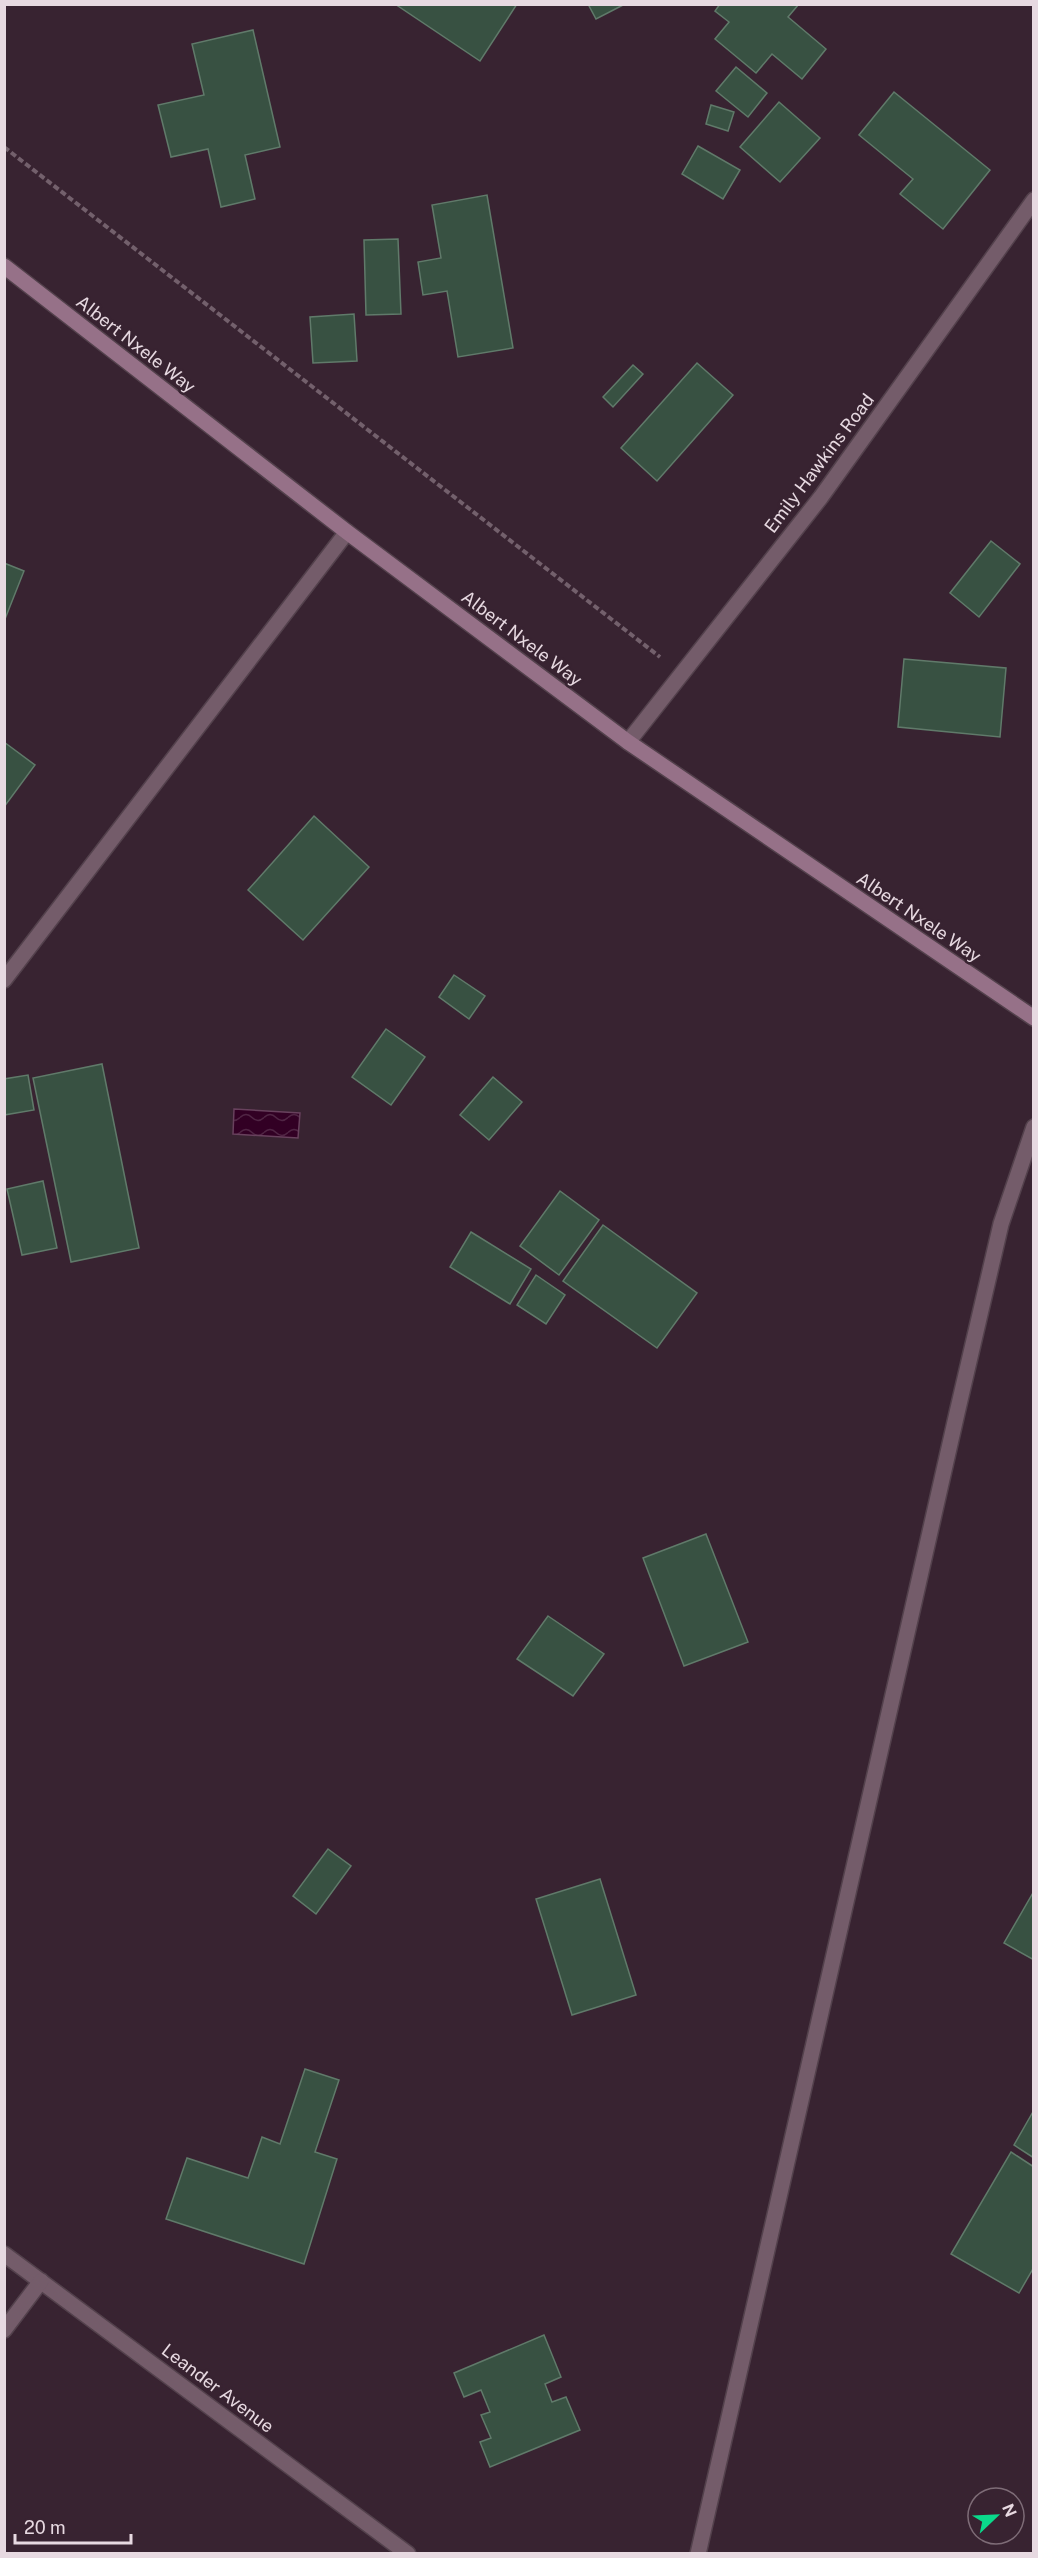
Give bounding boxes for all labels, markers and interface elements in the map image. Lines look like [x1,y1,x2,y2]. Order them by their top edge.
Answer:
street label: Albert Nxele Way [72,291,200,397]
street label: Emily Hawkins Road [760,389,878,537]
street label: Albert Nxele Way [458,586,587,690]
street label: Albert Nxele Way [853,868,985,967]
street label: Leander Avenue [158,2339,278,2437]
north arrow [966,2486,1026,2546]
text: N [998,2501,1021,2520]
scale bar [15,2507,130,2545]
text: 20 m [24,2517,66,2538]

